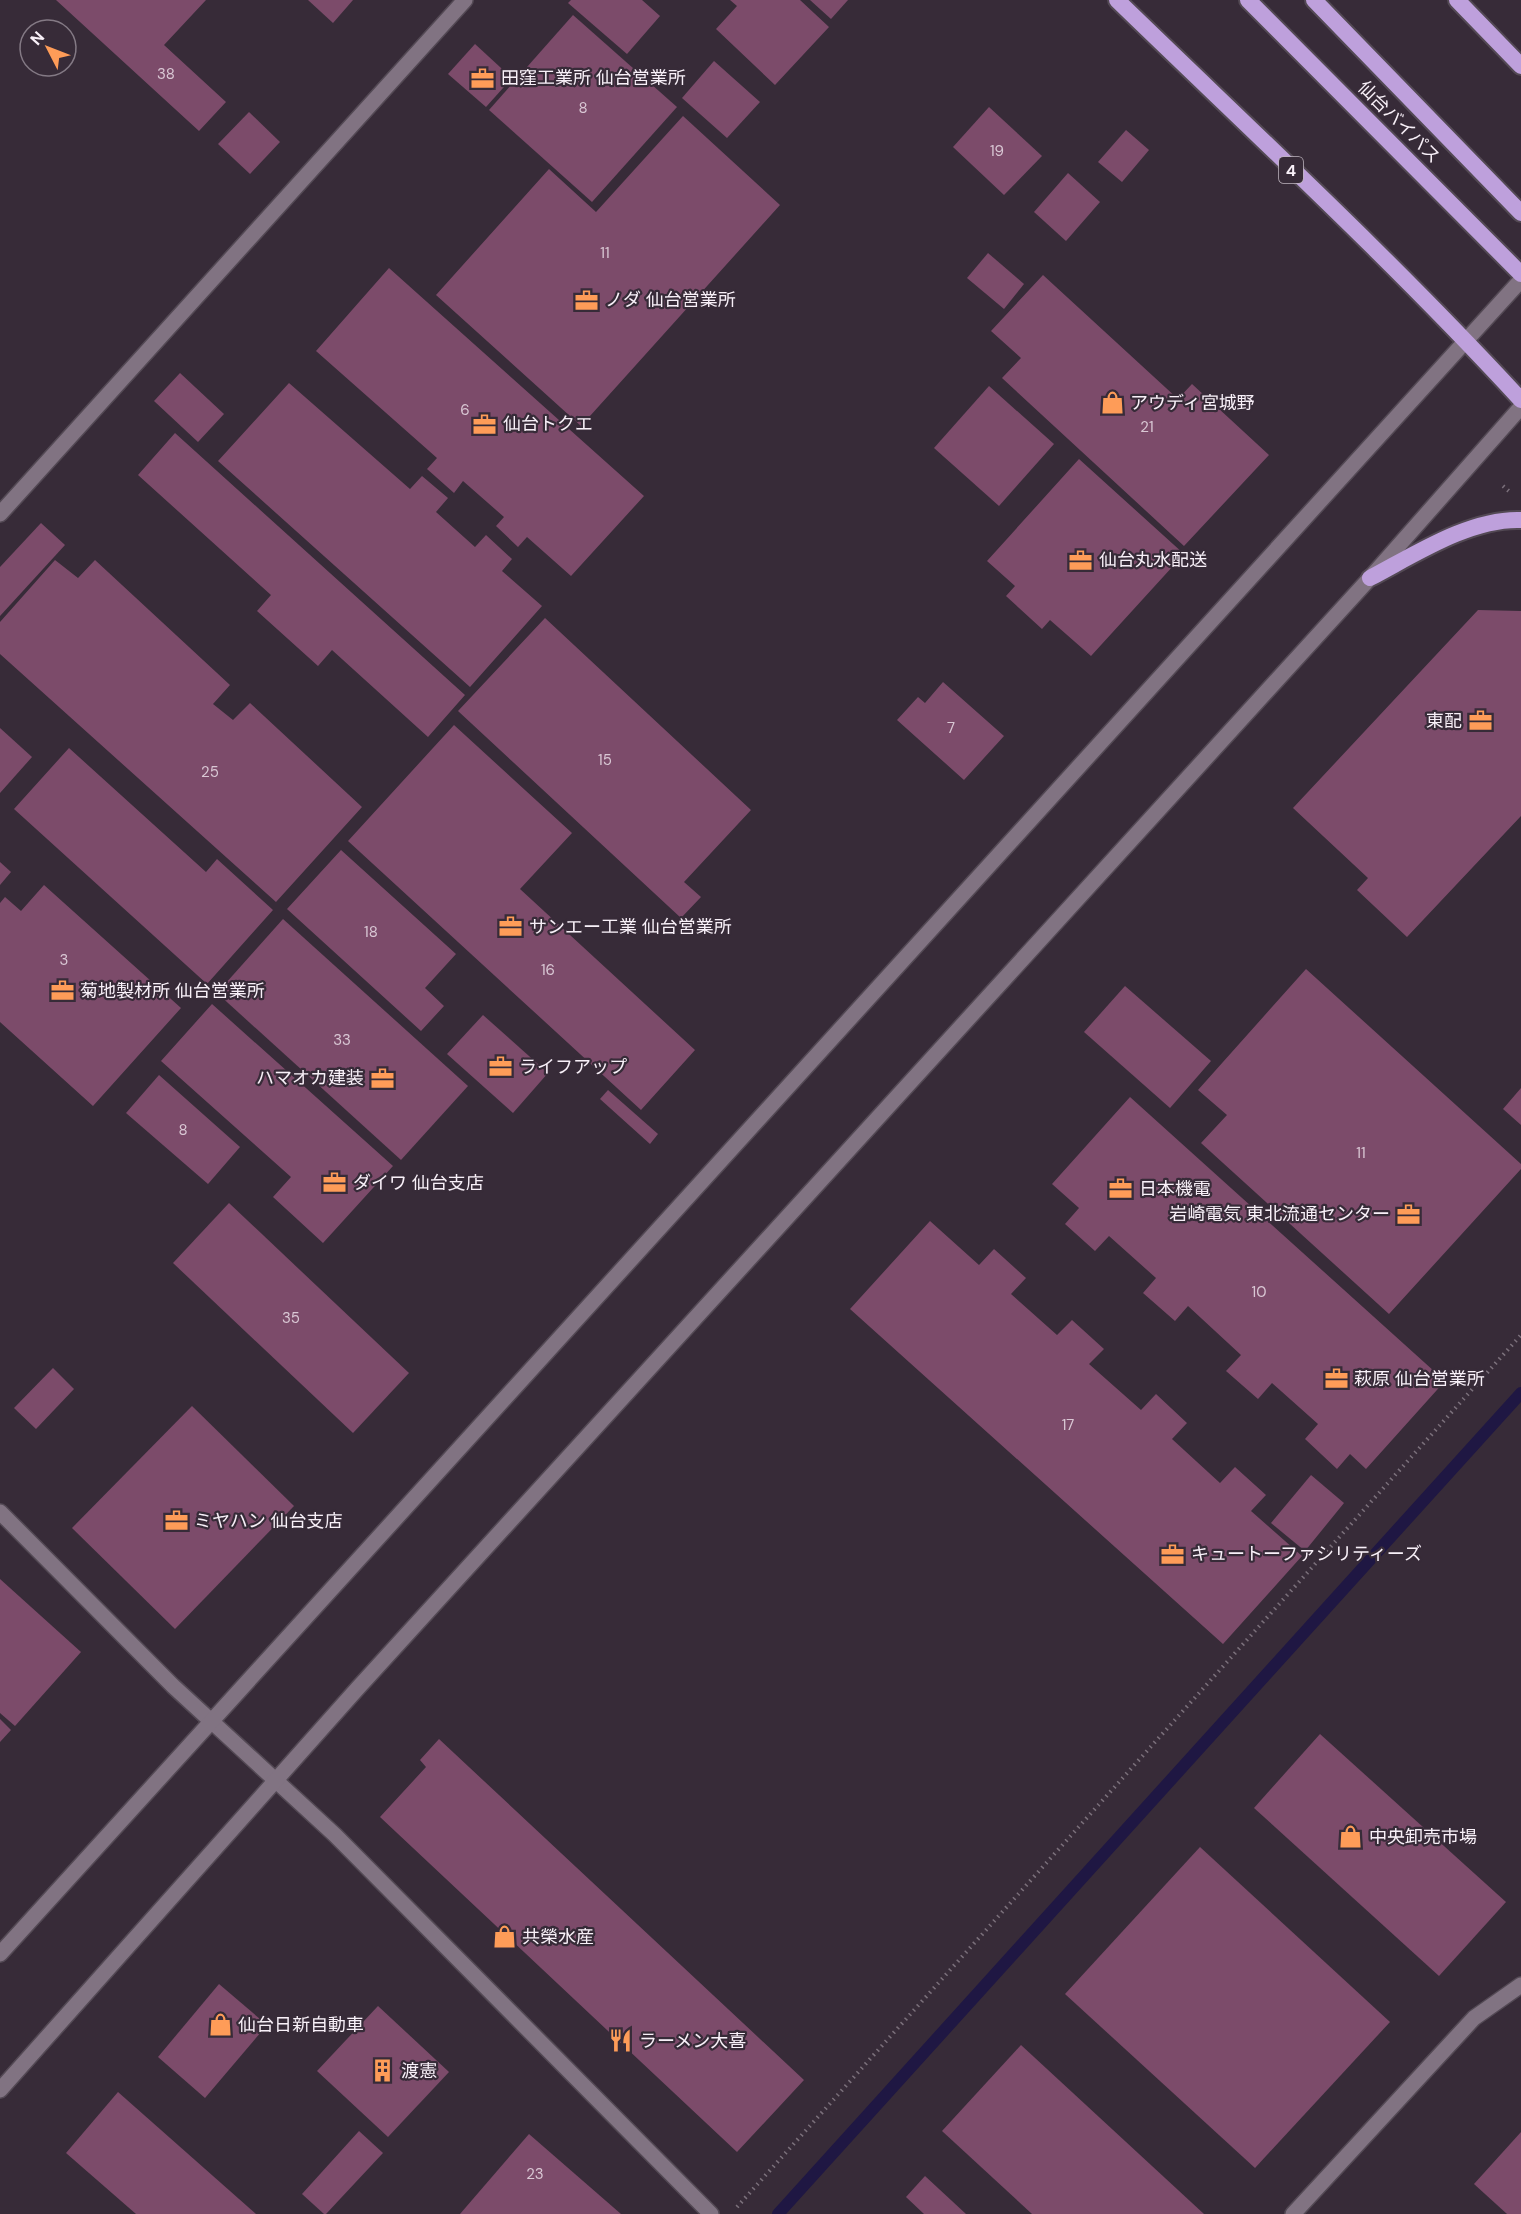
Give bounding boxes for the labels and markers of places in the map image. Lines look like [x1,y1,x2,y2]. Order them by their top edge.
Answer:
office icon: 田窪工業所 仙台営業所 [470,65,496,91]
place label: 田窪工業所 仙台営業所 [501,66,686,90]
office icon: ノダ 仙台営業所 [574,287,600,313]
place label: ノダ 仙台営業所 [605,288,736,312]
shop icon: アウディ宮城野 [1099,390,1125,416]
place label: アウディ宮城野 [1130,391,1255,415]
office icon: 仙台トクエ [472,411,498,437]
place label: 仙台トクエ [503,412,593,436]
office icon: 仙台丸水配送 [1068,547,1094,573]
place label: 仙台丸水配送 [1099,548,1207,572]
office icon: 東配 [1467,708,1493,734]
place label: 東配 [1426,709,1462,733]
office icon: サンエー工業 仙台営業所 [498,914,524,940]
place label: サンエー工業 仙台営業所 [529,915,732,939]
office icon: 菊地製材所 仙台営業所 [49,978,75,1004]
place label: 菊地製材所 仙台営業所 [80,979,265,1003]
office icon: ライフアップ [488,1054,514,1080]
place label: ライフアップ [519,1055,627,1079]
office icon: ハマオカ建装 [369,1065,395,1091]
place label: ハマオカ建装 [256,1066,364,1090]
office icon: ダイワ 仙台支店 [322,1170,348,1196]
place label: ダイワ 仙台支店 [353,1171,484,1195]
office icon: 日本機電 [1108,1176,1134,1202]
place label: 日本機電 [1139,1177,1211,1201]
office icon: 岩崎電気 東北流通センター [1395,1201,1421,1227]
place label: 岩崎電気 東北流通センター [1169,1202,1390,1226]
office icon: 萩原 仙台営業所 [1323,1366,1349,1392]
place label: 萩原 仙台営業所 [1354,1367,1485,1391]
office icon: ミヤハン 仙台支店 [163,1508,189,1534]
place label: ミヤハン 仙台支店 [194,1509,342,1533]
office icon: キュートーファシリティーズ [1160,1541,1186,1567]
place label: キュートーファシリティーズ [1191,1542,1422,1566]
shop icon: 中央卸売市場 [1338,1824,1364,1850]
place label: 中央卸売市場 [1369,1825,1477,1849]
shop icon: 共榮水産 [491,1924,517,1950]
place label: 共榮水産 [522,1925,594,1949]
shop icon: 仙台日新自動車 [207,2012,233,2038]
place label: 仙台日新自動車 [238,2013,364,2037]
restaurant icon: ラーメン大喜 [608,2028,634,2054]
place label: ラーメン大喜 [639,2029,746,2053]
building icon: 渡憲 [370,2058,396,2084]
place label: 渡憲 [401,2059,437,2083]

